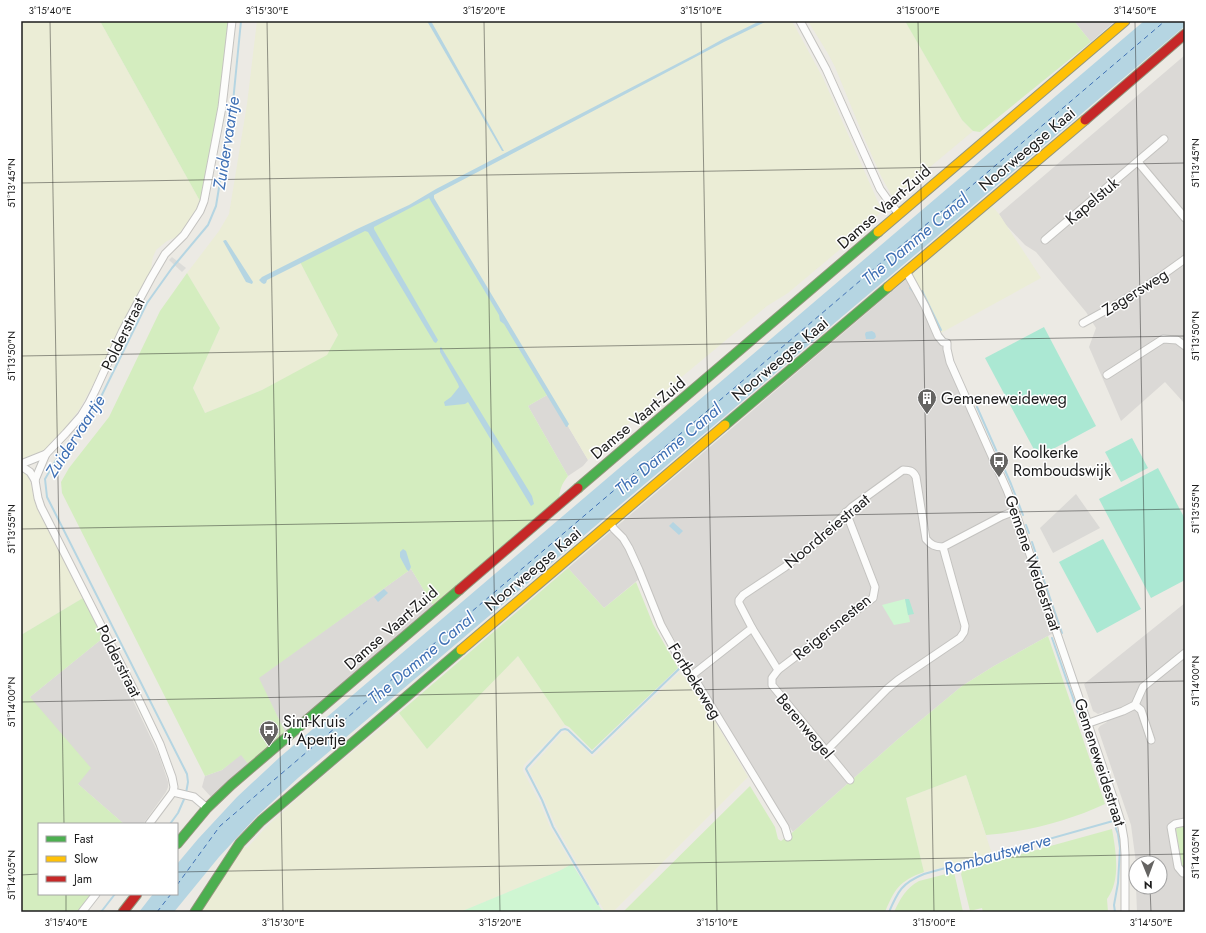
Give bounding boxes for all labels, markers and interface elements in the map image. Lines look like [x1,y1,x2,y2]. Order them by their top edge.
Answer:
text: 3°15'40"E [28,3,72,18]
text: 3°15'30"E [246,3,288,18]
text: 3°15'20"E [462,3,506,18]
text: 3°15'10"E [680,3,722,18]
text: 3°15'00"E [896,3,940,18]
text: 3°14'50"E [1113,3,1157,18]
water label: Zuidervaartje [207,94,245,192]
street label: Noorweegse Kaai [974,102,1080,196]
text: 51°13'45"N [1188,138,1203,188]
text: 51°13'45"N [4,158,19,208]
street label: Damse Vaart-Zuid [832,160,936,254]
street label: Kapelstuk [1060,171,1124,230]
water label: The Damme Canal [857,186,974,291]
street label: Zagersweg [1098,263,1172,321]
street label: Polderstraat [95,294,151,374]
text: 51°13'50"N [1188,311,1203,361]
street label: Noorweegse Kaai [727,312,833,406]
text: 51°13'50"N [4,331,19,381]
street label: Damse Vaart-Zuid [586,371,690,465]
building icon: Gemeneweideweg [916,387,938,415]
place label: Gemeneweideweg [941,387,1067,410]
water label: Zuidervaartje [39,390,111,483]
water label: The Damme Canal [610,396,727,501]
place label: Koolkerke Romboudswijk [1013,441,1112,482]
bus stop icon: Koolkerke Romboudswijk [988,450,1010,478]
text: 51°13'55"N [1188,484,1203,534]
street label: Noordreiestraat [779,488,875,574]
street label: Gemene Weidestraat [999,492,1067,634]
text: 51°13'55"N [4,504,19,554]
street label: Noorweegse Kaai [480,522,586,616]
street label: Damse Vaart-Zuid [339,581,443,675]
street label: Reigersnesten [788,588,876,666]
water label: The Damme Canal [363,605,480,710]
street label: Polderstraat [91,621,147,701]
street label: Fortbekeweg [663,639,727,723]
text: 51°14'00"N [1188,656,1203,706]
text: 51°14'00"N [4,677,19,727]
street label: Berenwegel [771,688,839,764]
street label: Gemeneweidestraat [1068,695,1132,829]
place label: Sint-Kruis 't Apertje [283,710,346,751]
bus stop icon: Sint-Kruis 't Apertje [258,719,280,747]
legend [38,823,178,895]
water label: Rombautswerve [941,827,1054,881]
text: 51°14'05"N [1188,829,1203,879]
text: Fast [74,830,93,848]
text: 51°14'05"N [4,850,19,900]
text: Slow [74,850,99,868]
north arrow [1128,855,1168,895]
text: Jam [72,870,92,888]
text: N [1144,877,1153,893]
text: 3°15'40"E [44,915,88,930]
text: 3°15'30"E [262,915,304,930]
text: 3°15'20"E [478,915,522,930]
text: 3°15'10"E [696,915,738,930]
text: 3°15'00"E [912,915,956,930]
text: 3°14'50"E [1129,915,1173,930]

